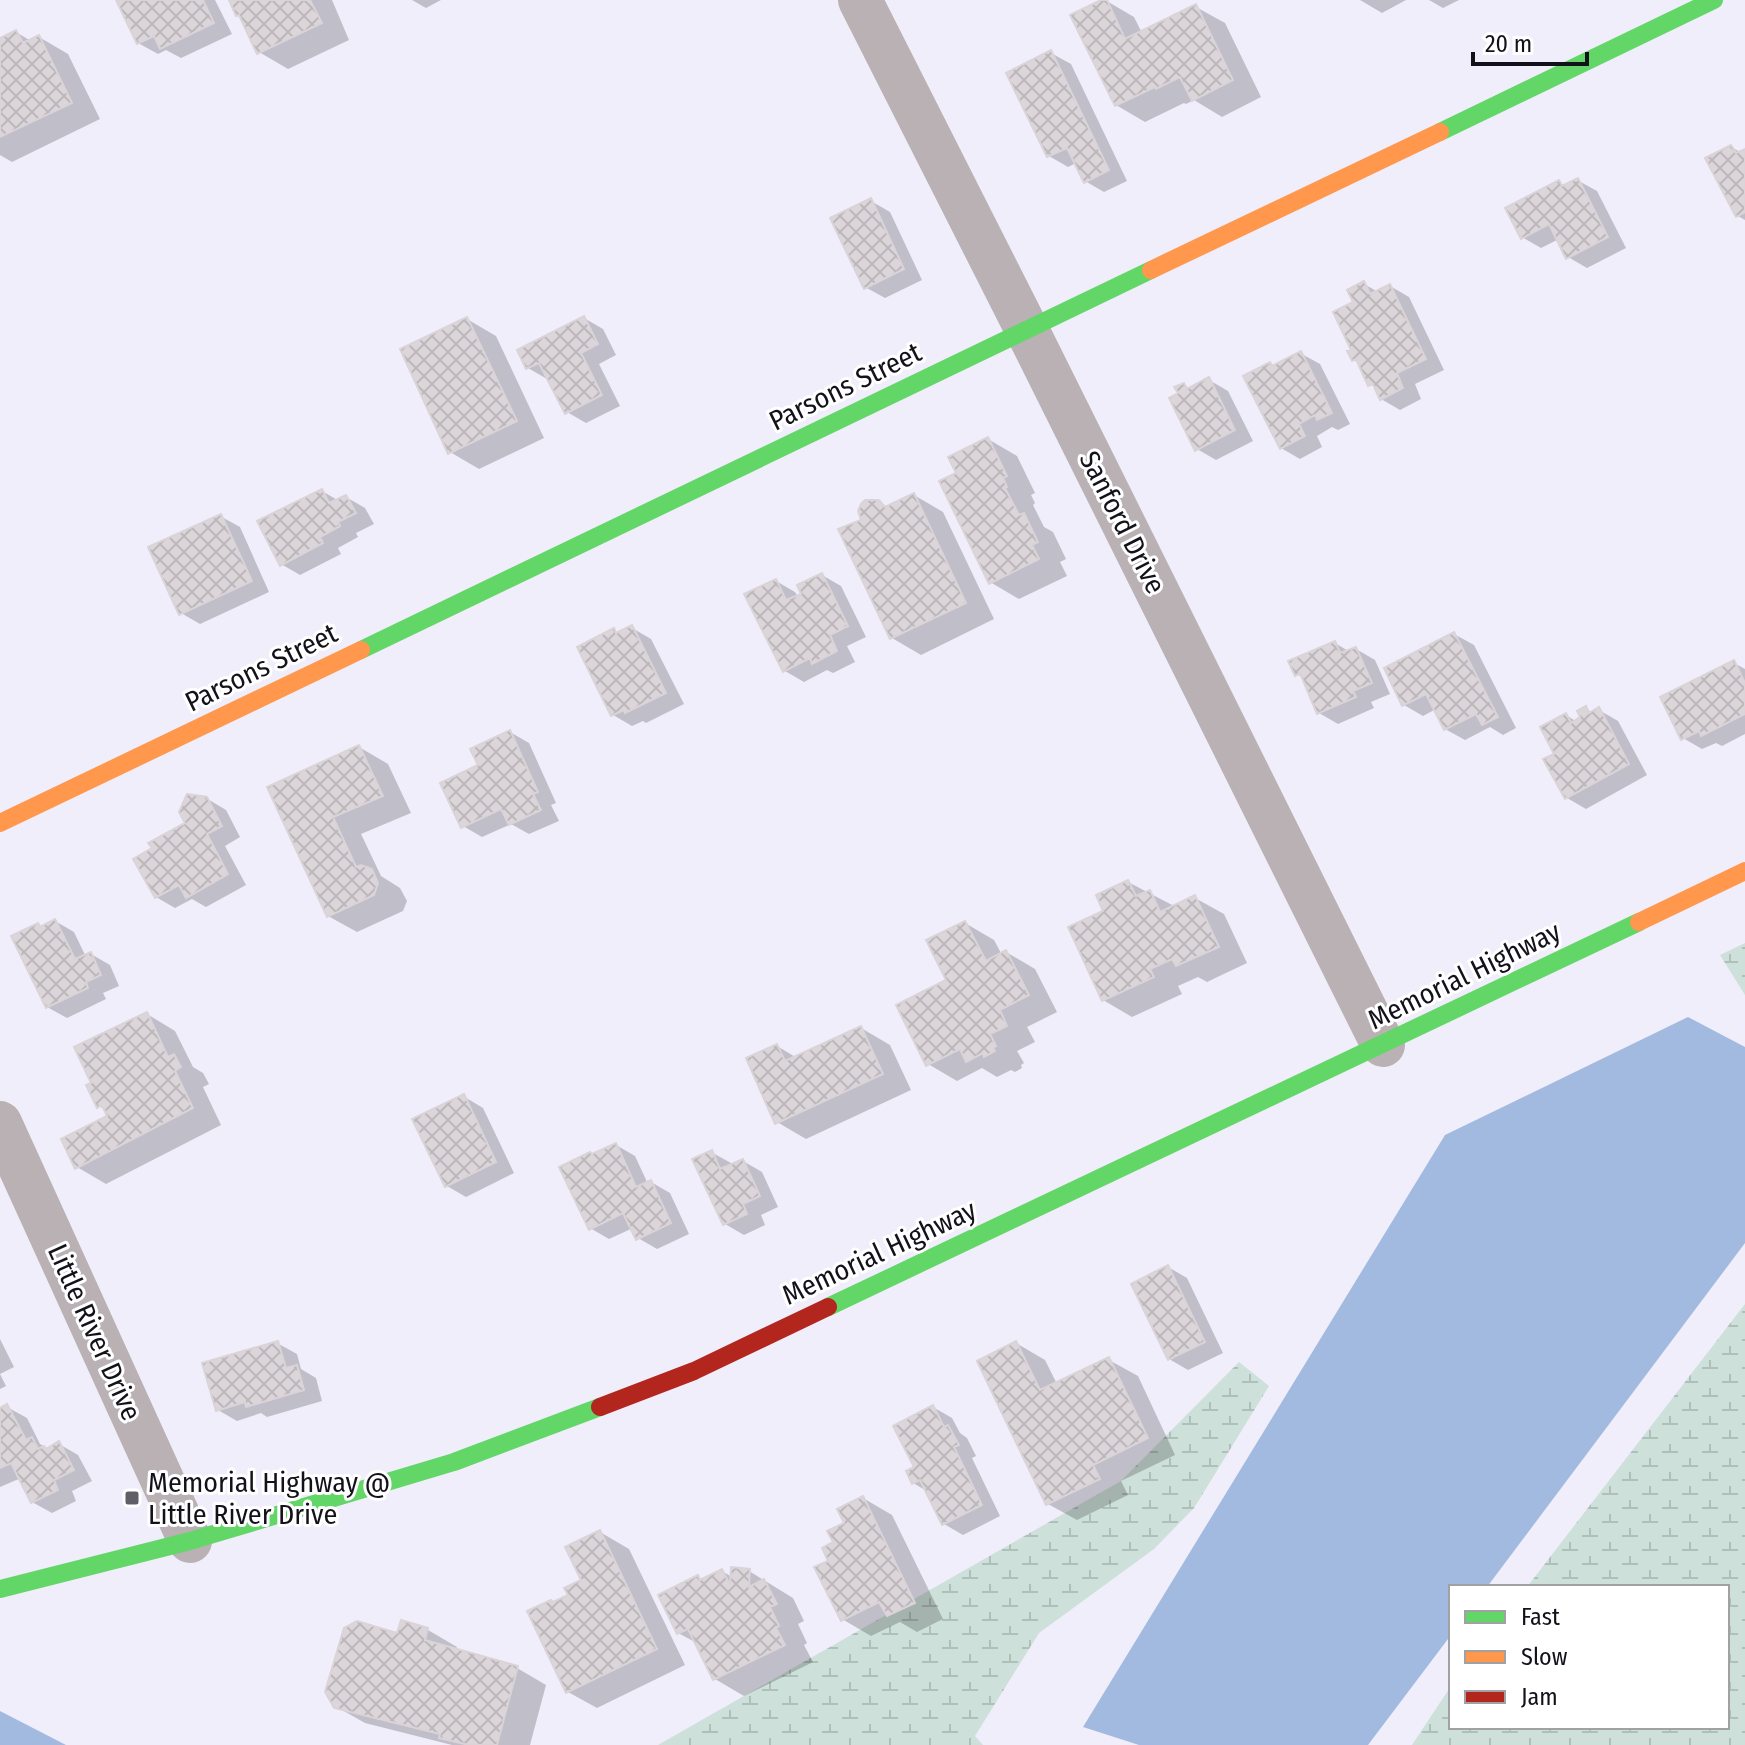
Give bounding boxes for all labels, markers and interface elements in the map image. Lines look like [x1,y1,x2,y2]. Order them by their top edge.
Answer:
scale bar [1473,16,1587,66]
text: 20 m [1485,30,1532,58]
street label: Parsons Street [764,335,927,437]
street label: Sanford Drive [1073,446,1172,599]
street label: Parsons Street [180,616,343,718]
street label: Memorial Highway [1363,914,1566,1036]
street label: Memorial Highway [777,1193,982,1312]
street label: Little River Drive [41,1239,148,1425]
place label: Memorial Highway @ Little River Drive [148,1466,390,1531]
marker: Memorial Highway @ Little River Drive [123,1489,141,1507]
legend [1449,1585,1729,1729]
text: Fast [1521,1603,1560,1631]
text: Slow [1521,1643,1568,1671]
text: Jam [1521,1683,1558,1711]

